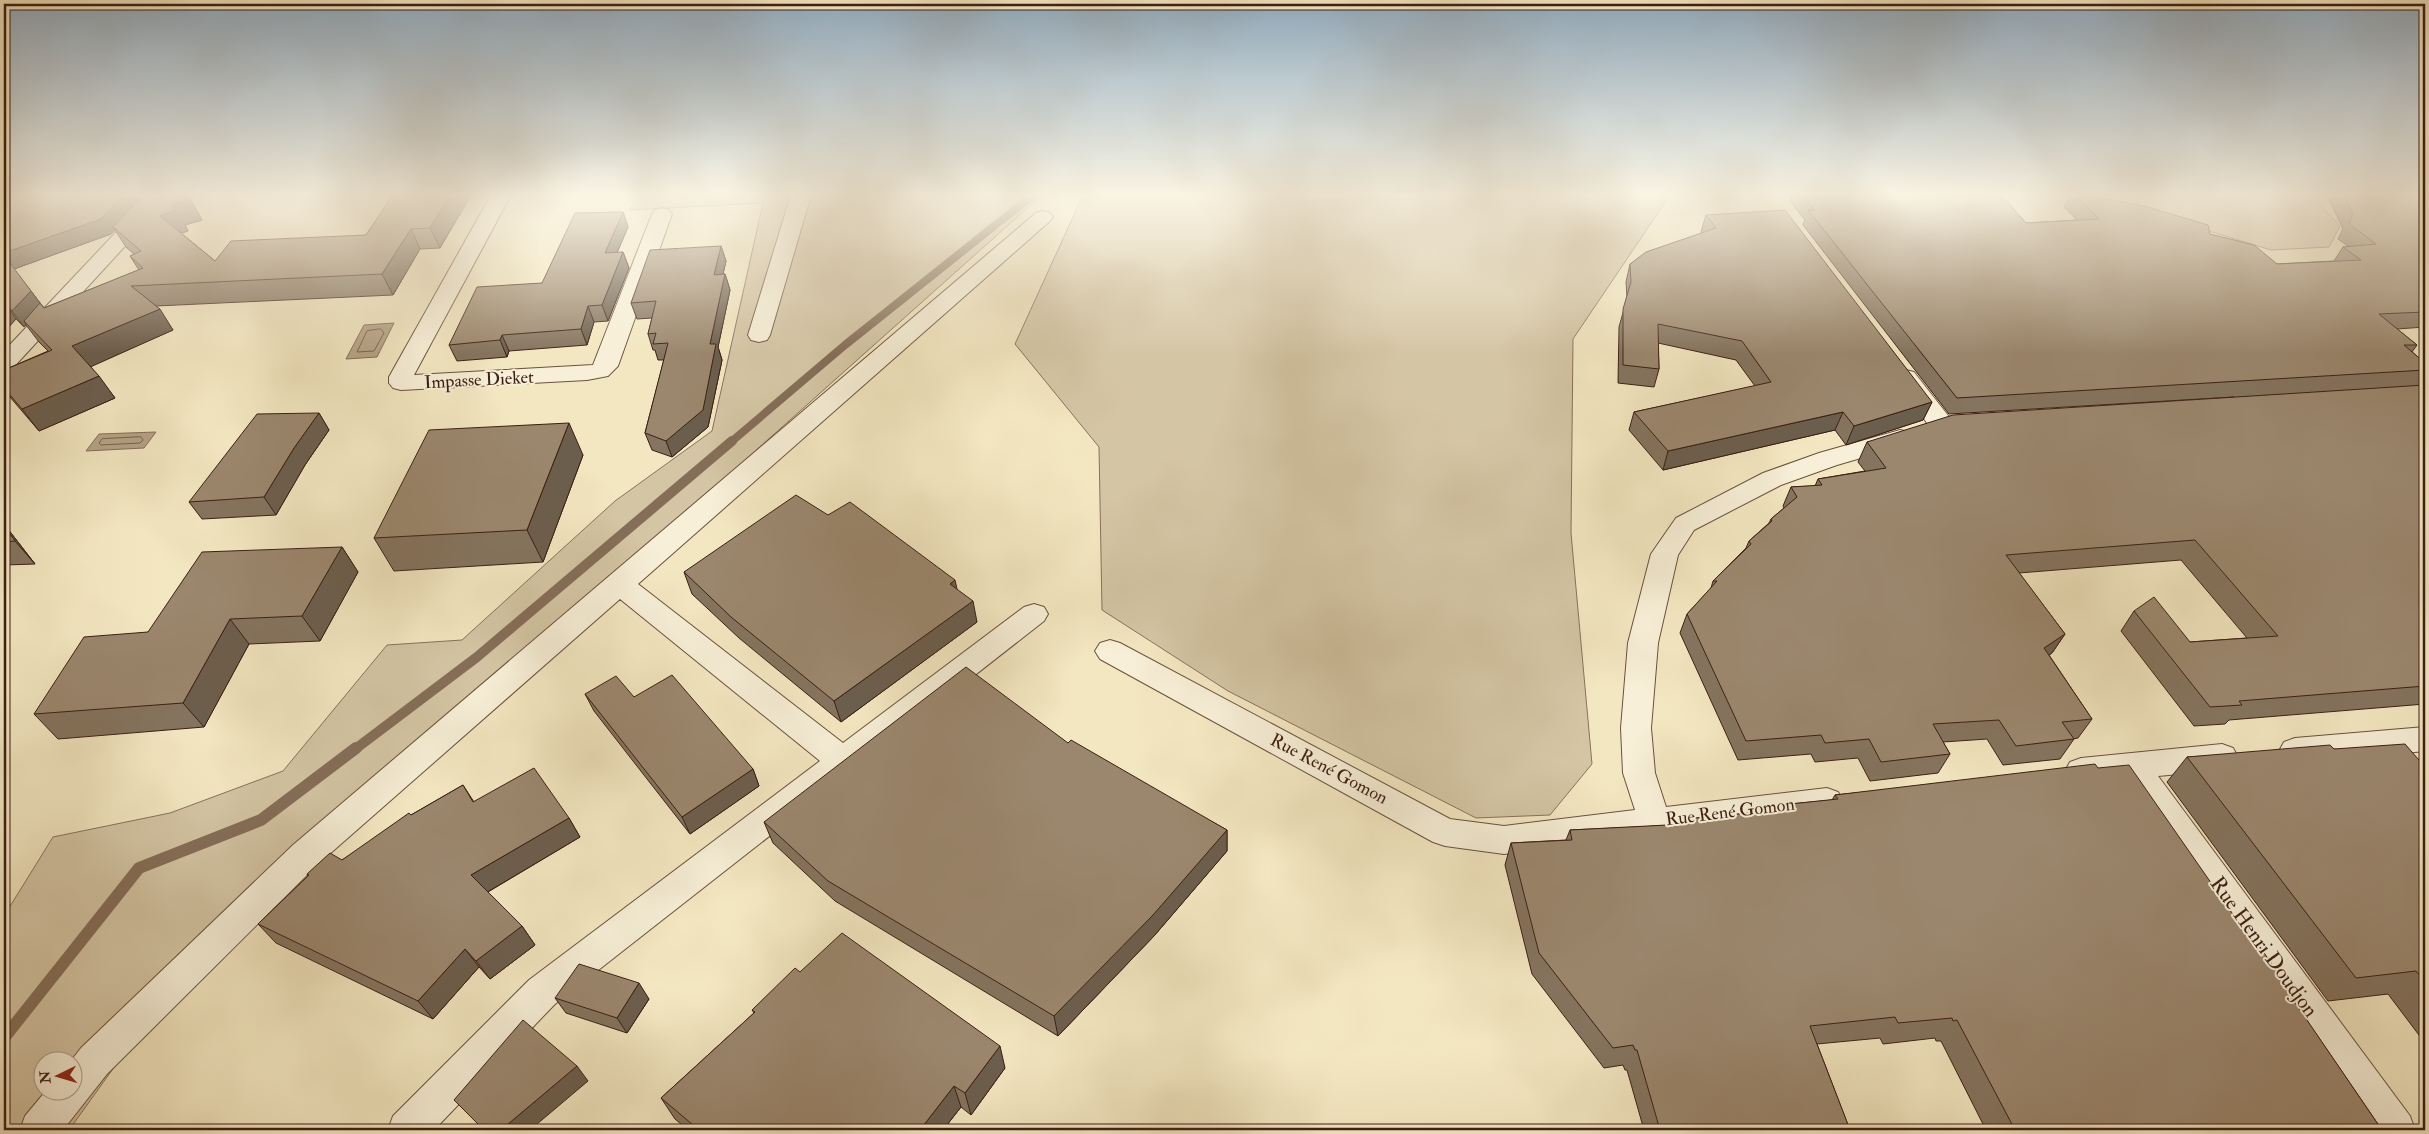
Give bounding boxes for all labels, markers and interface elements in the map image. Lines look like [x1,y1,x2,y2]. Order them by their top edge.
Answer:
street label: Impasse Dieket [424,366,535,394]
street label: Rue René Gomon [1266,728,1392,810]
street label: Rue René Gomon [1664,793,1796,831]
street label: Rue Henri Doudjon [2204,871,2324,1023]
north arrow [32,1052,82,1102]
text: N [36,1070,55,1085]

